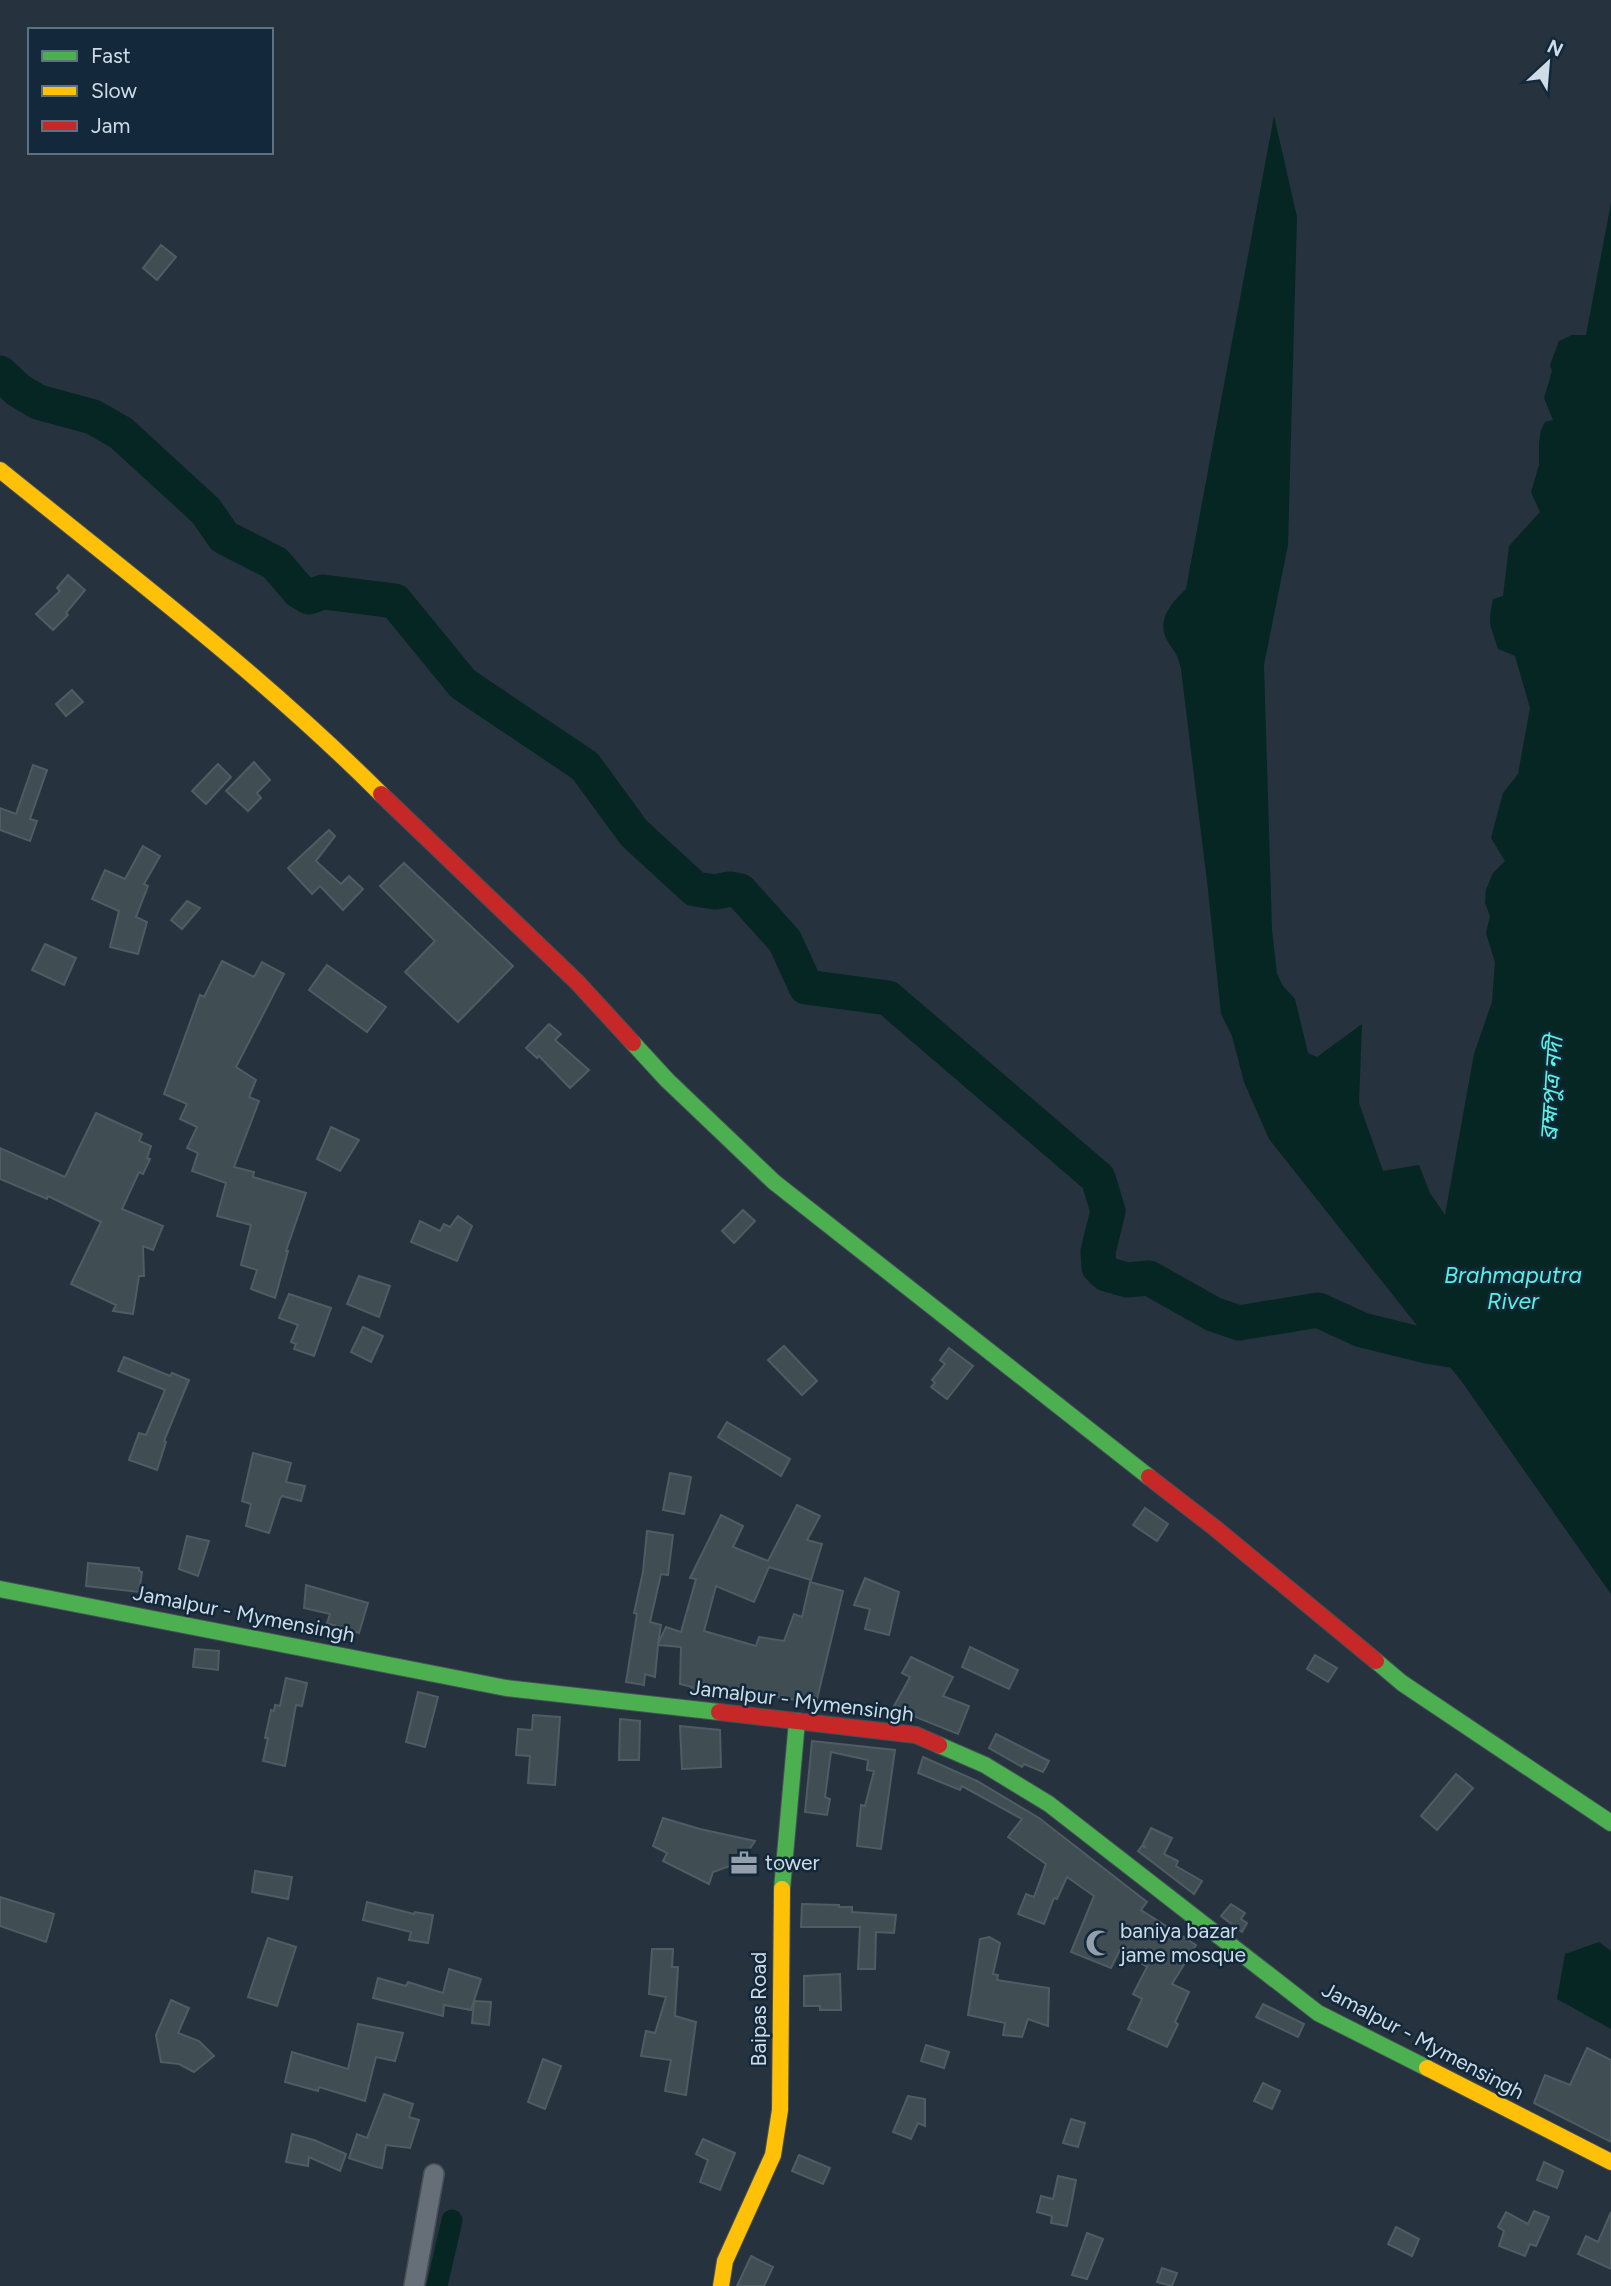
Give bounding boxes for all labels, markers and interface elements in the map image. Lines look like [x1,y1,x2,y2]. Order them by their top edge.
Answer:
legend [28,28,273,154]
north arrow [1513,28,1583,98]
text: N [1544,35,1567,62]
text: Fast [91,43,131,68]
text: Slow [91,78,137,103]
text: Jam [91,113,130,138]
water label: ব্রহ্মপুত্র নদী [1533,1032,1569,1141]
water label: Brahmaputra River [1444,1261,1582,1315]
street label: Jamalpur - Mymensingh [131,1580,357,1647]
street label: Jamalpur - Mymensingh [689,1674,915,1727]
office icon: tower [729,1848,759,1878]
place label: tower [765,1850,820,1875]
place label: baniya bazar jame mosque [1118,1918,1246,1967]
mosque icon: baniya bazar jame mosque [1084,1928,1114,1958]
street label: Baipas Road [746,1952,771,2066]
street label: Jamalpur - Mymensingh [1318,1977,1529,2104]

